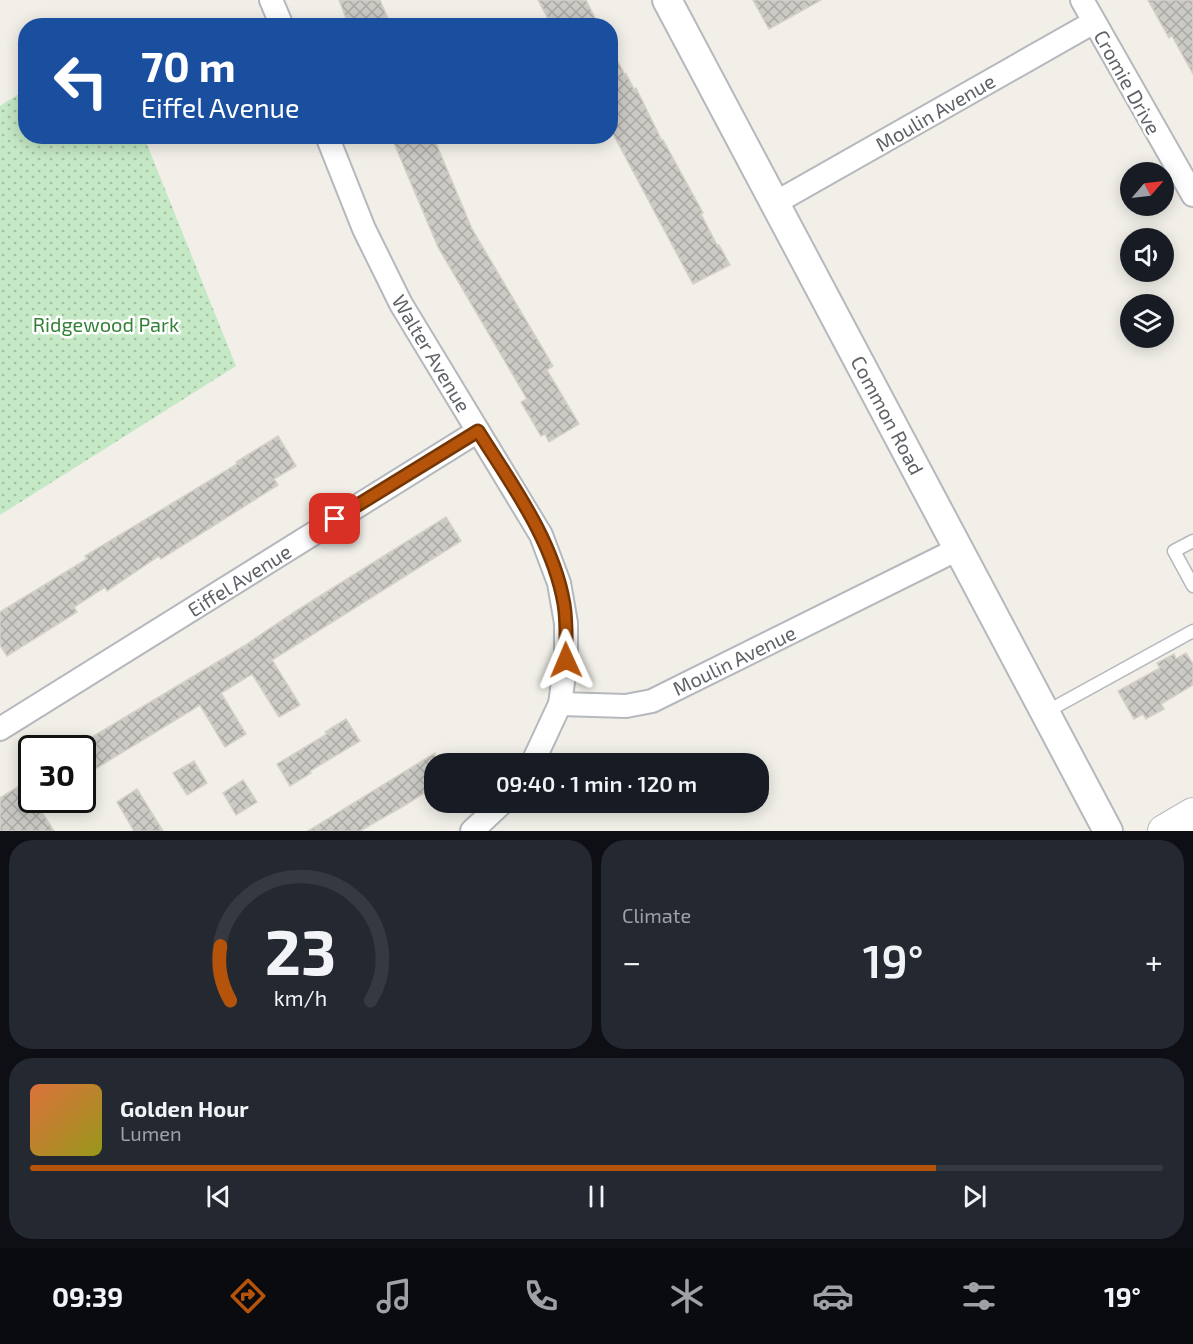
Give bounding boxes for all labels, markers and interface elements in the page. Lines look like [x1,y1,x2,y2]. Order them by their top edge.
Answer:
street label: Cromie Drive [1089,26,1167,138]
text: 70 m [141,40,236,90]
icon: left [42,42,120,120]
street label: Moulin Avenue [871,68,999,156]
text: Eiffel Avenue [141,91,300,123]
north arrow [1120,162,1174,216]
map controls [1120,162,1174,348]
button: sound [1120,228,1174,282]
street label: Walter Avenue [388,290,476,416]
button: layers [1120,294,1174,348]
park label: Ridgewood Park [33,312,179,336]
street label: Common Road [847,351,929,479]
pin [309,493,360,544]
icon: arrive [318,502,351,535]
street label: Eiffel Avenue [183,539,295,621]
street label: Moulin Avenue [669,620,799,700]
position arrow [534,628,598,692]
speed limit sign: 30 [18,735,96,813]
text: 09:40 · 1 min · 120 m [496,770,697,796]
text: Climate [622,903,691,927]
text: 23 [265,913,336,988]
text: 19° [863,933,923,987]
text: − [622,941,641,981]
text: + [1145,941,1163,981]
text: km/h [274,986,327,1011]
text: Golden Hour [120,1095,249,1121]
text: Lumen [120,1121,182,1145]
icon: previous [202,1180,235,1213]
icon: pause [580,1180,613,1213]
icon: next [958,1180,991,1213]
icon: directions [227,1275,269,1317]
icon: music [373,1275,415,1317]
icon: phone [520,1275,562,1317]
icon: climate [666,1275,708,1317]
icon: car [812,1275,854,1317]
icon: filters [958,1275,1000,1317]
text: 09:39 [52,1280,123,1312]
text: 19° [1104,1280,1141,1312]

